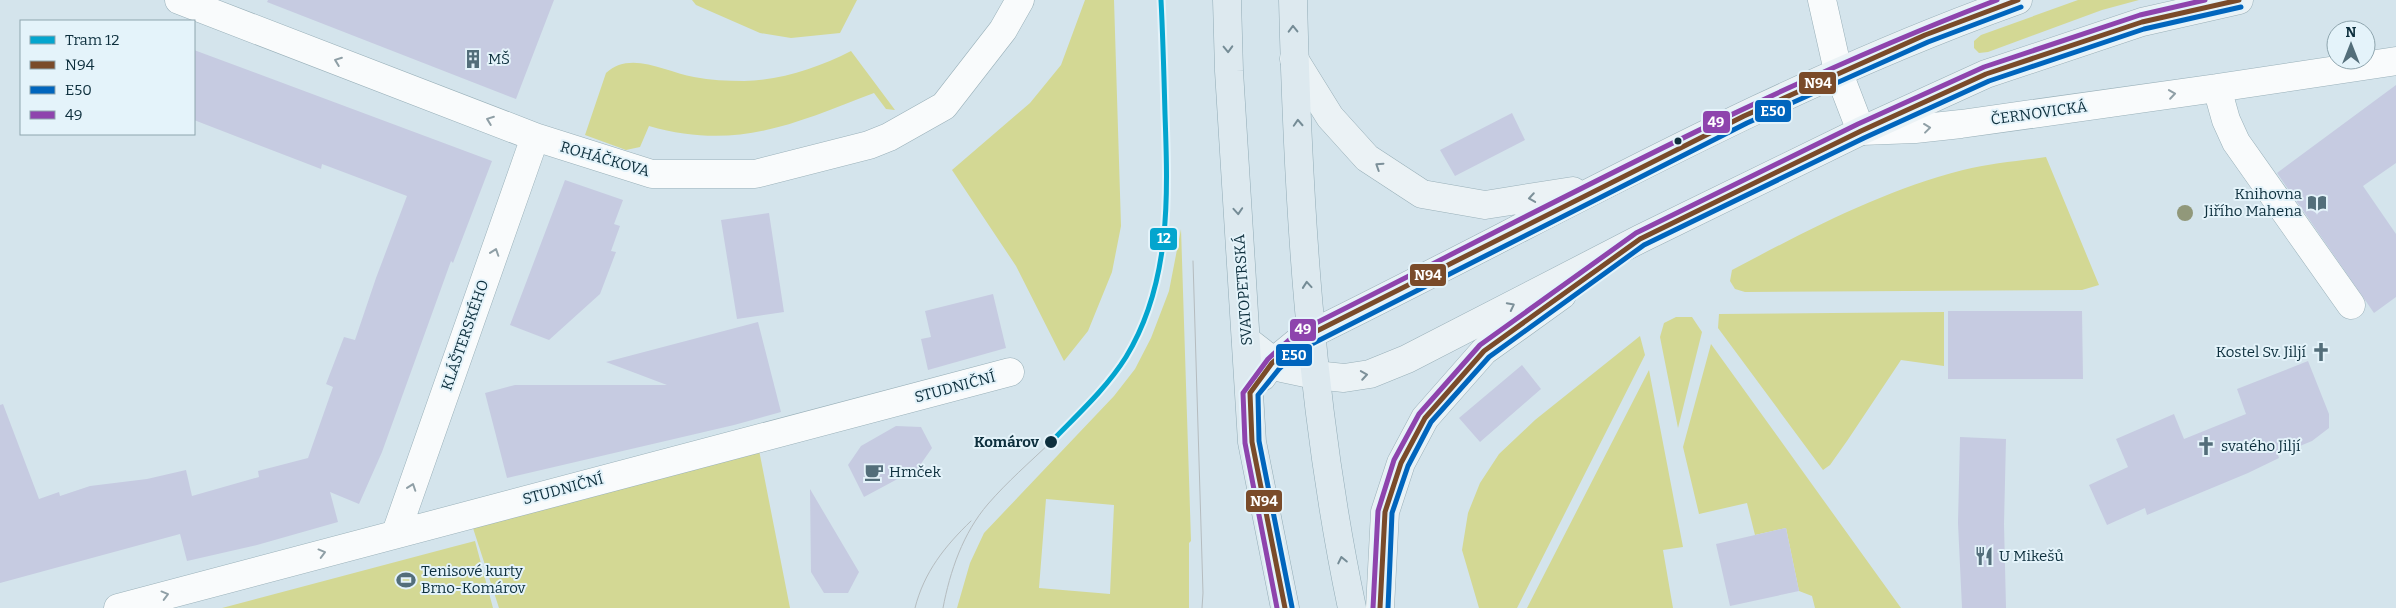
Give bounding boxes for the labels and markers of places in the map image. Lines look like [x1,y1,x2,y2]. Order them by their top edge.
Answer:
building icon: MŠ [462,48,484,70]
place label: MŠ [488,50,510,68]
unlabelled marker [1673,136,1683,146]
place label: Knihovna Jiřího Mahena [2203,185,2302,220]
library icon: Knihovna Jiřího Mahena [2306,192,2328,214]
church icon: Kostel Sv. Jiljí [2310,341,2332,363]
place label: Kostel Sv. Jiljí [2216,343,2307,361]
place label: Komárov [974,433,1040,451]
marker: Komárov [1043,434,1059,450]
church icon: svatého Jiljí [2195,435,2217,457]
place label: svatého Jiljí [2221,437,2301,455]
cafe icon: Hrnček [863,461,885,483]
place label: Hrnček [889,463,941,481]
restaurant icon: U Mikešů [1973,545,1995,567]
place label: U Mikešů [1999,547,2064,565]
place label: Tenisové kurty Brno-Komárov [421,562,526,597]
sports icon: Tenisové kurty Brno-Komárov [395,569,417,591]

